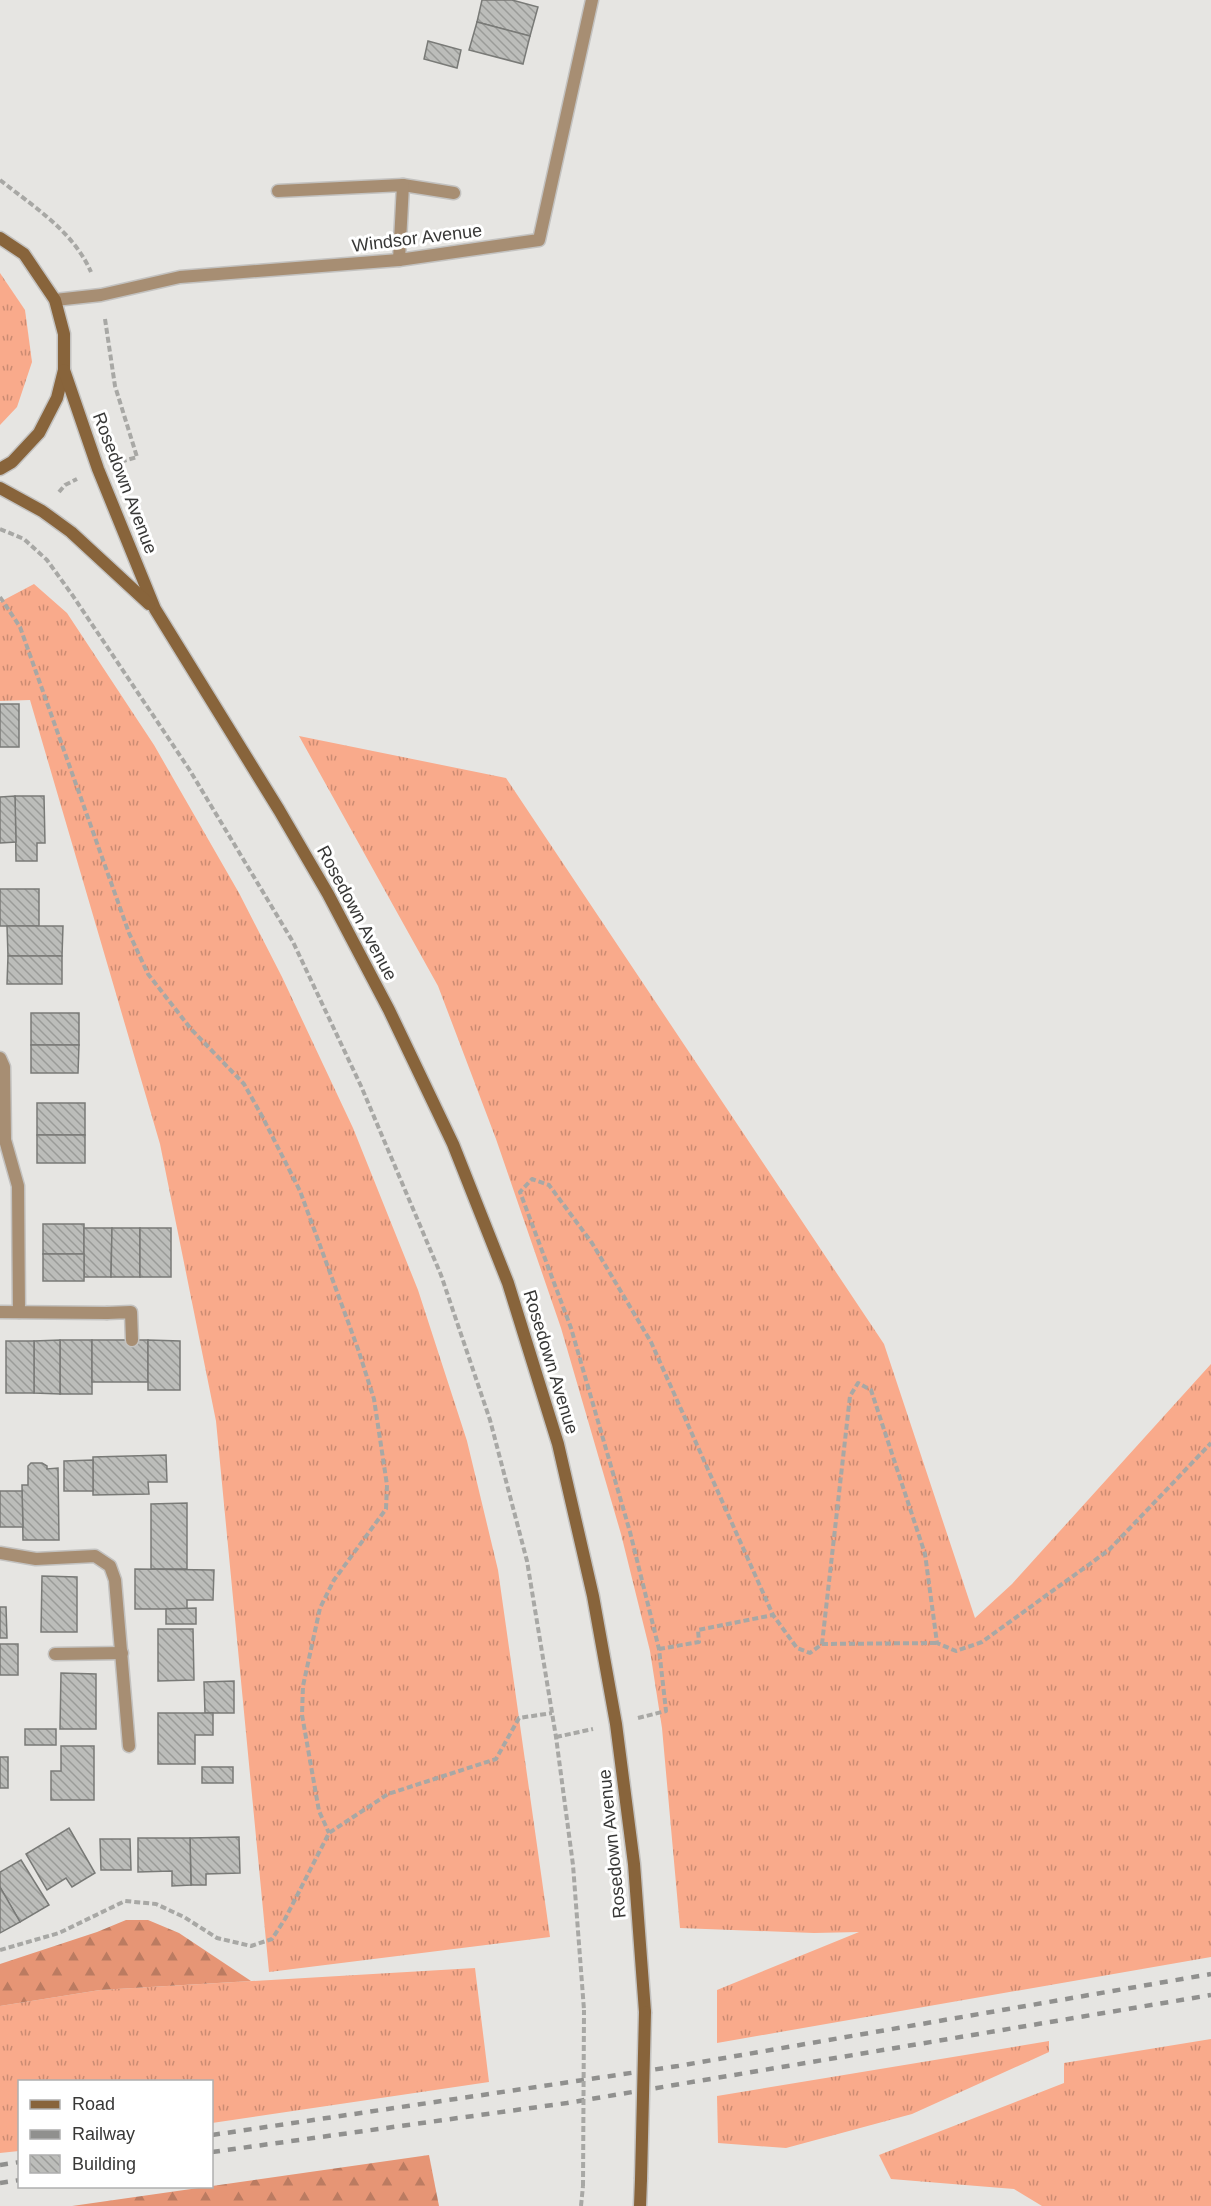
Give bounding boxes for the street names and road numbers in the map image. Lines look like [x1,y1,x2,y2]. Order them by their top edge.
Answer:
street label: Windsor Avenue [351,220,483,256]
street label: Rosedown Avenue [89,409,161,557]
street label: Rosedown Avenue [313,842,401,984]
street label: Rosedown Avenue [520,1287,582,1437]
street label: Rosedown Avenue [594,1768,630,1920]

